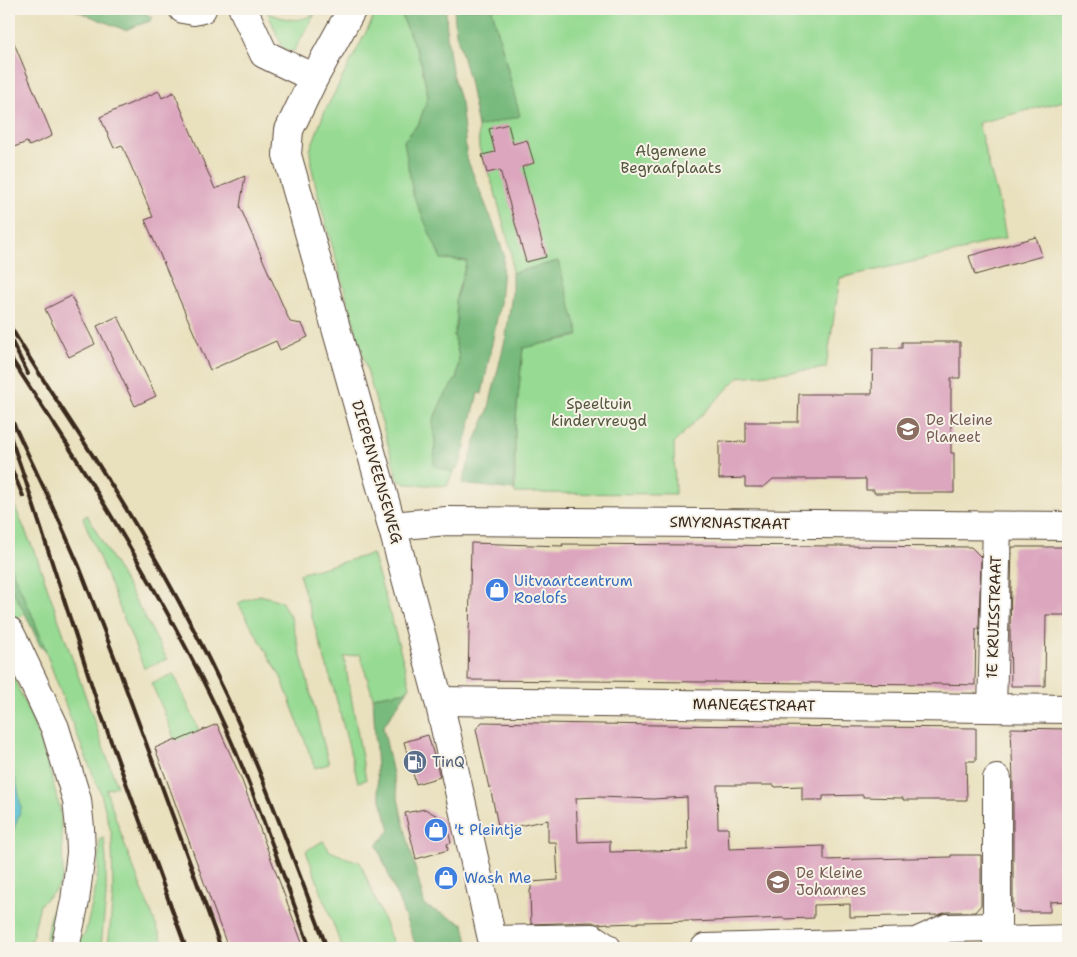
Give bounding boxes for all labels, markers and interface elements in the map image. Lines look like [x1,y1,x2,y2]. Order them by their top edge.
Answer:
park label: Algemene Begraafplaats [620,141,722,178]
park label: Speeltuin kindervreugd [551,394,647,431]
street label: DIEPENVEENSEWEG [347,398,407,546]
place label: De Kleine Planeet [926,410,993,447]
school or university icon: De Kleine Planeet [895,416,921,442]
street label: SMYRNASTRAAT [669,512,791,534]
street label: 1E KRUISSTRAAT [982,555,1006,679]
place label: Uitvaartcentrum Roelofs [514,571,633,608]
shop icon: Uitvaartcentrum Roelofs [484,577,510,603]
street label: MANEGESTRAAT [692,694,816,716]
fuel station icon: TinQ [402,749,428,775]
place label: TinQ [432,752,465,772]
shop icon: 't Pleintje [423,817,449,843]
place label: 't Pleintje [454,820,522,840]
place label: De Kleine Johannes [796,863,866,900]
shop icon: Wash Me [433,865,459,891]
place label: Wash Me [464,868,532,888]
school or university icon: De Kleine Johannes [765,869,791,895]

